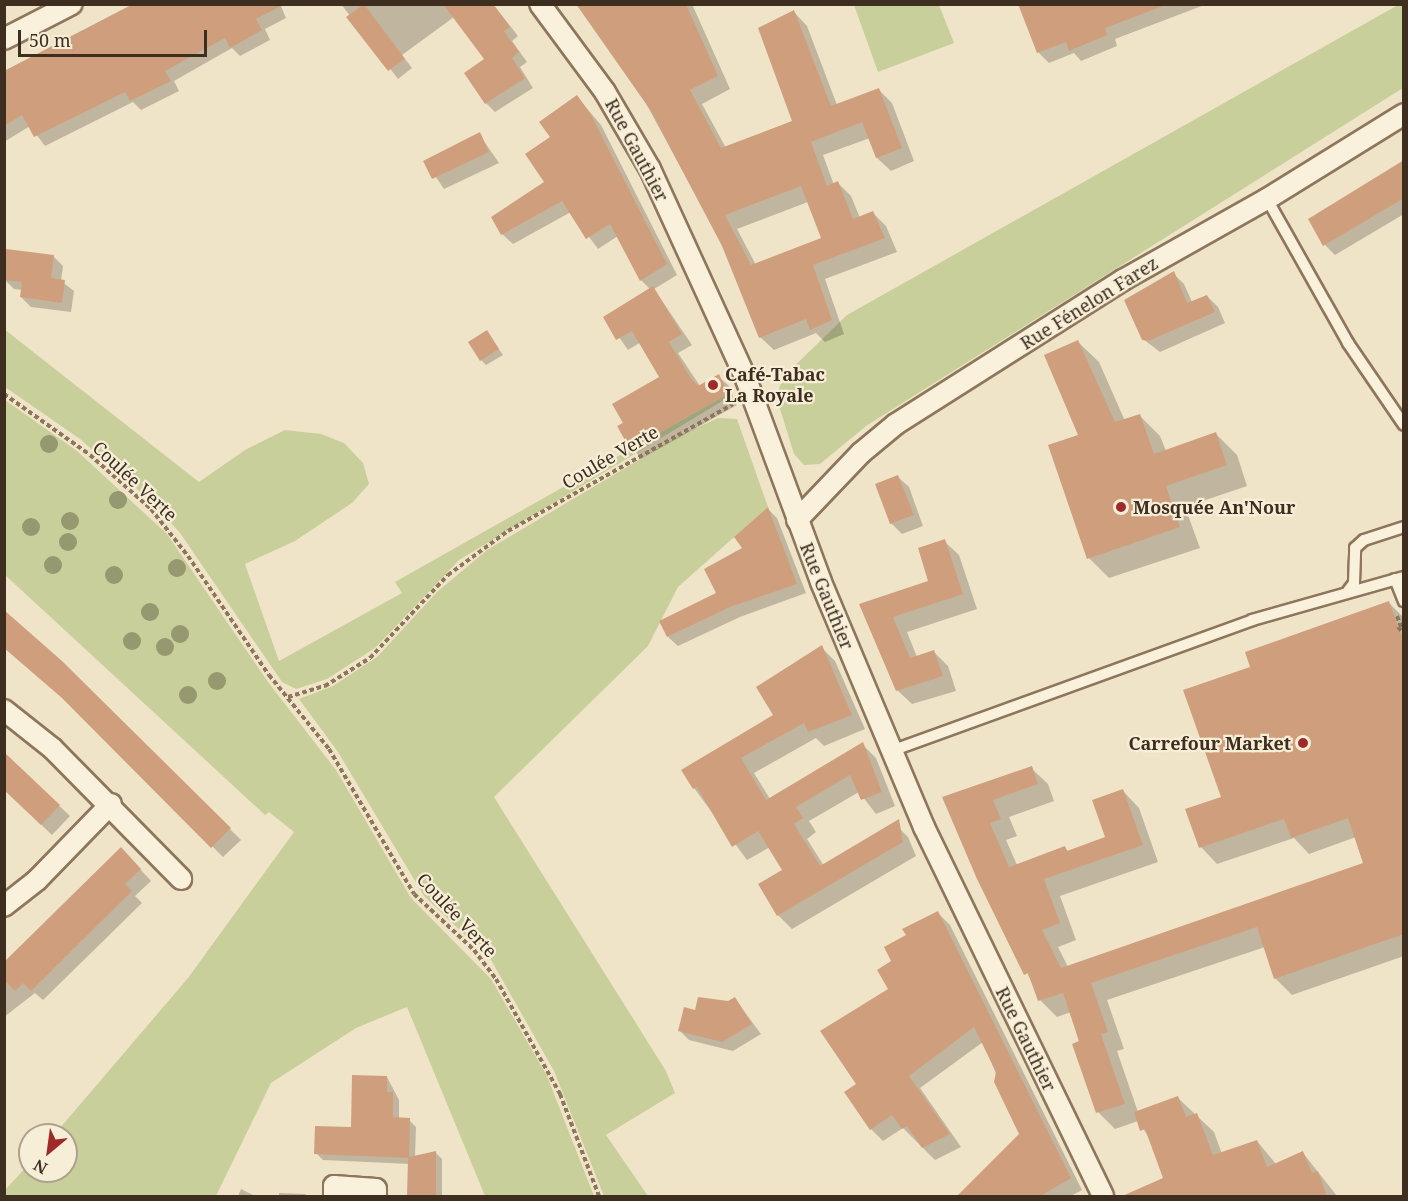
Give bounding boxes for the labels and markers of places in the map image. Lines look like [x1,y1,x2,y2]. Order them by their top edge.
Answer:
place label: Café-Tabac La Royale [725,364,825,406]
marker: Café-Tabac La Royale [706,378,720,392]
place label: Mosquée An'Nour [1133,496,1296,518]
marker: Mosquée An'Nour [1114,500,1128,514]
place label: Carrefour Market [1129,732,1291,754]
marker: Carrefour Market [1296,736,1310,750]

